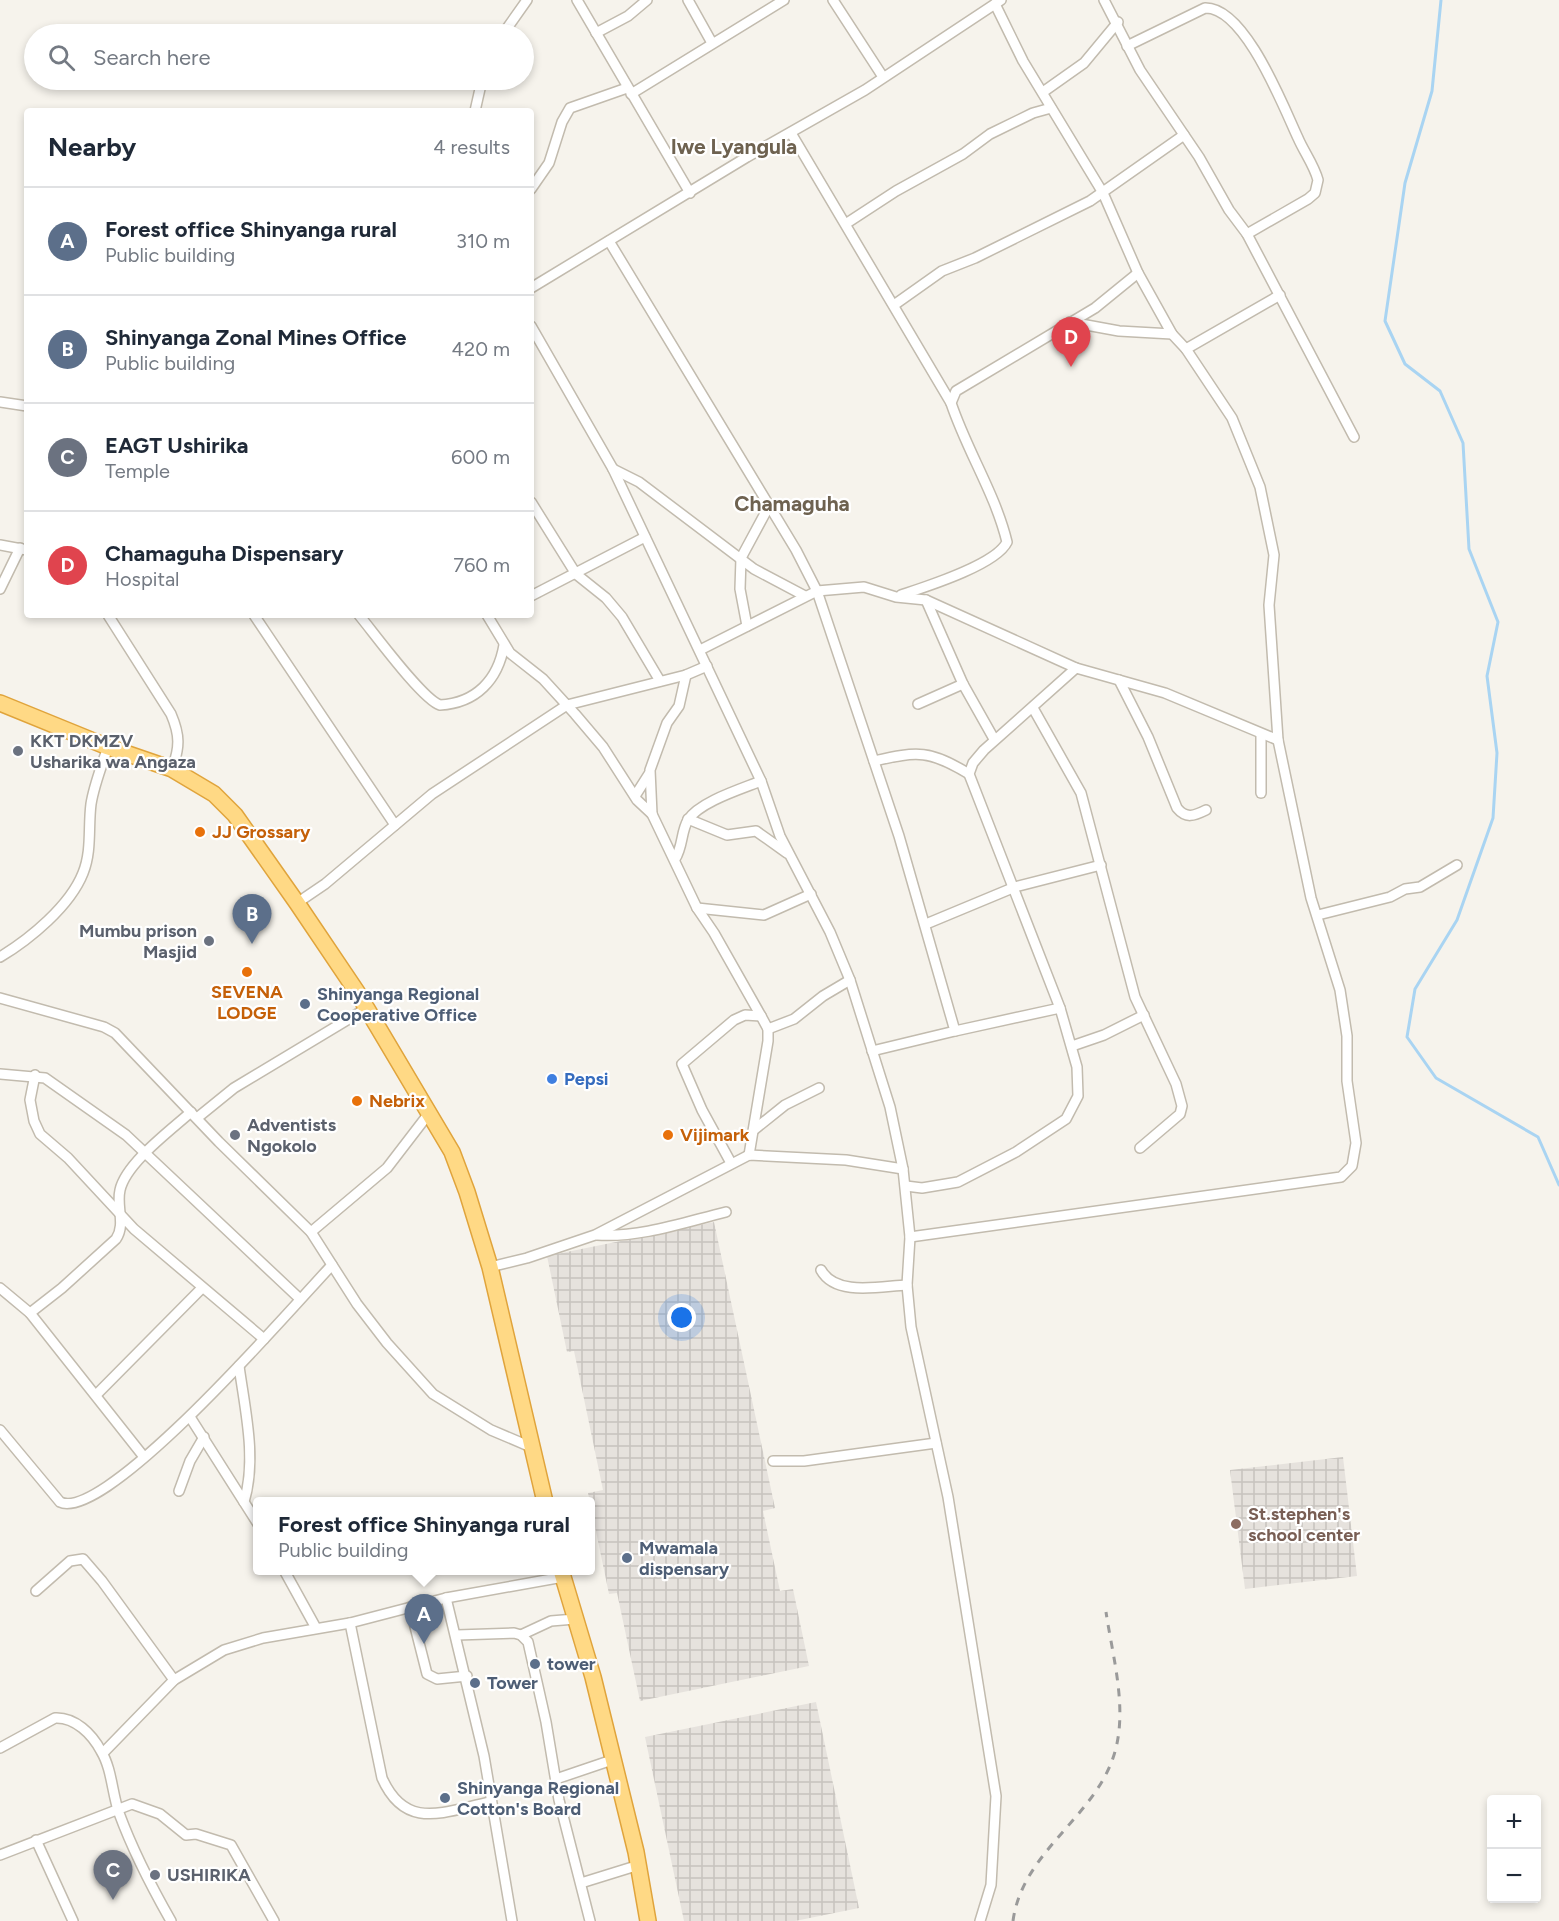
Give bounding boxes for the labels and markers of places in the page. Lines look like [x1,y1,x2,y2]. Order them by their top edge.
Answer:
pin: D [1052,318,1090,367]
place label: KKT DKMZV Usharika wa Angaza [30,730,196,773]
marker: KKT DKMZV Usharika wa Angaza [11,744,25,758]
place label: JJ Grossary [212,821,311,843]
marker: JJ Grossary [193,825,207,839]
pin: B [232,894,272,944]
place label: Mumbu prison Masjid [79,920,197,963]
marker: Mumbu prison Masjid [202,934,216,948]
marker: SEVENA LODGE [240,965,254,979]
place label: SEVENA LODGE [211,981,283,1024]
place label: Shinyanga Regional Cooperative Office [317,983,479,1026]
marker: Shinyanga Regional Cooperative Office [298,997,312,1011]
place label: Pepsi [564,1068,609,1090]
marker: Pepsi [545,1072,559,1086]
place label: Nebrix [369,1090,425,1112]
marker: Nebrix [350,1094,364,1108]
place label: Adventists Ngokolo [247,1114,337,1157]
place label: Vijimark [680,1124,750,1146]
marker: Adventists Ngokolo [228,1128,242,1142]
marker: Vijimark [661,1128,675,1142]
place label: St.stephen's school center [1248,1503,1360,1546]
marker: St.stephen's school center [1229,1517,1243,1531]
place label: Mwamala dispensary [639,1537,730,1580]
marker: Mwamala dispensary [620,1551,634,1565]
pin: A [404,1594,444,1644]
place label: tower [547,1653,596,1675]
marker: tower [528,1657,542,1671]
place label: Tower [487,1672,538,1694]
marker: Tower [468,1676,482,1690]
place label: Shinyanga Regional Cotton's Board [457,1777,619,1820]
marker: Shinyanga Regional Cotton's Board [438,1791,452,1805]
pin: C [94,1850,132,1900]
place label: USHIRIKA [167,1864,251,1886]
marker: USHIRIKA [148,1868,162,1882]

